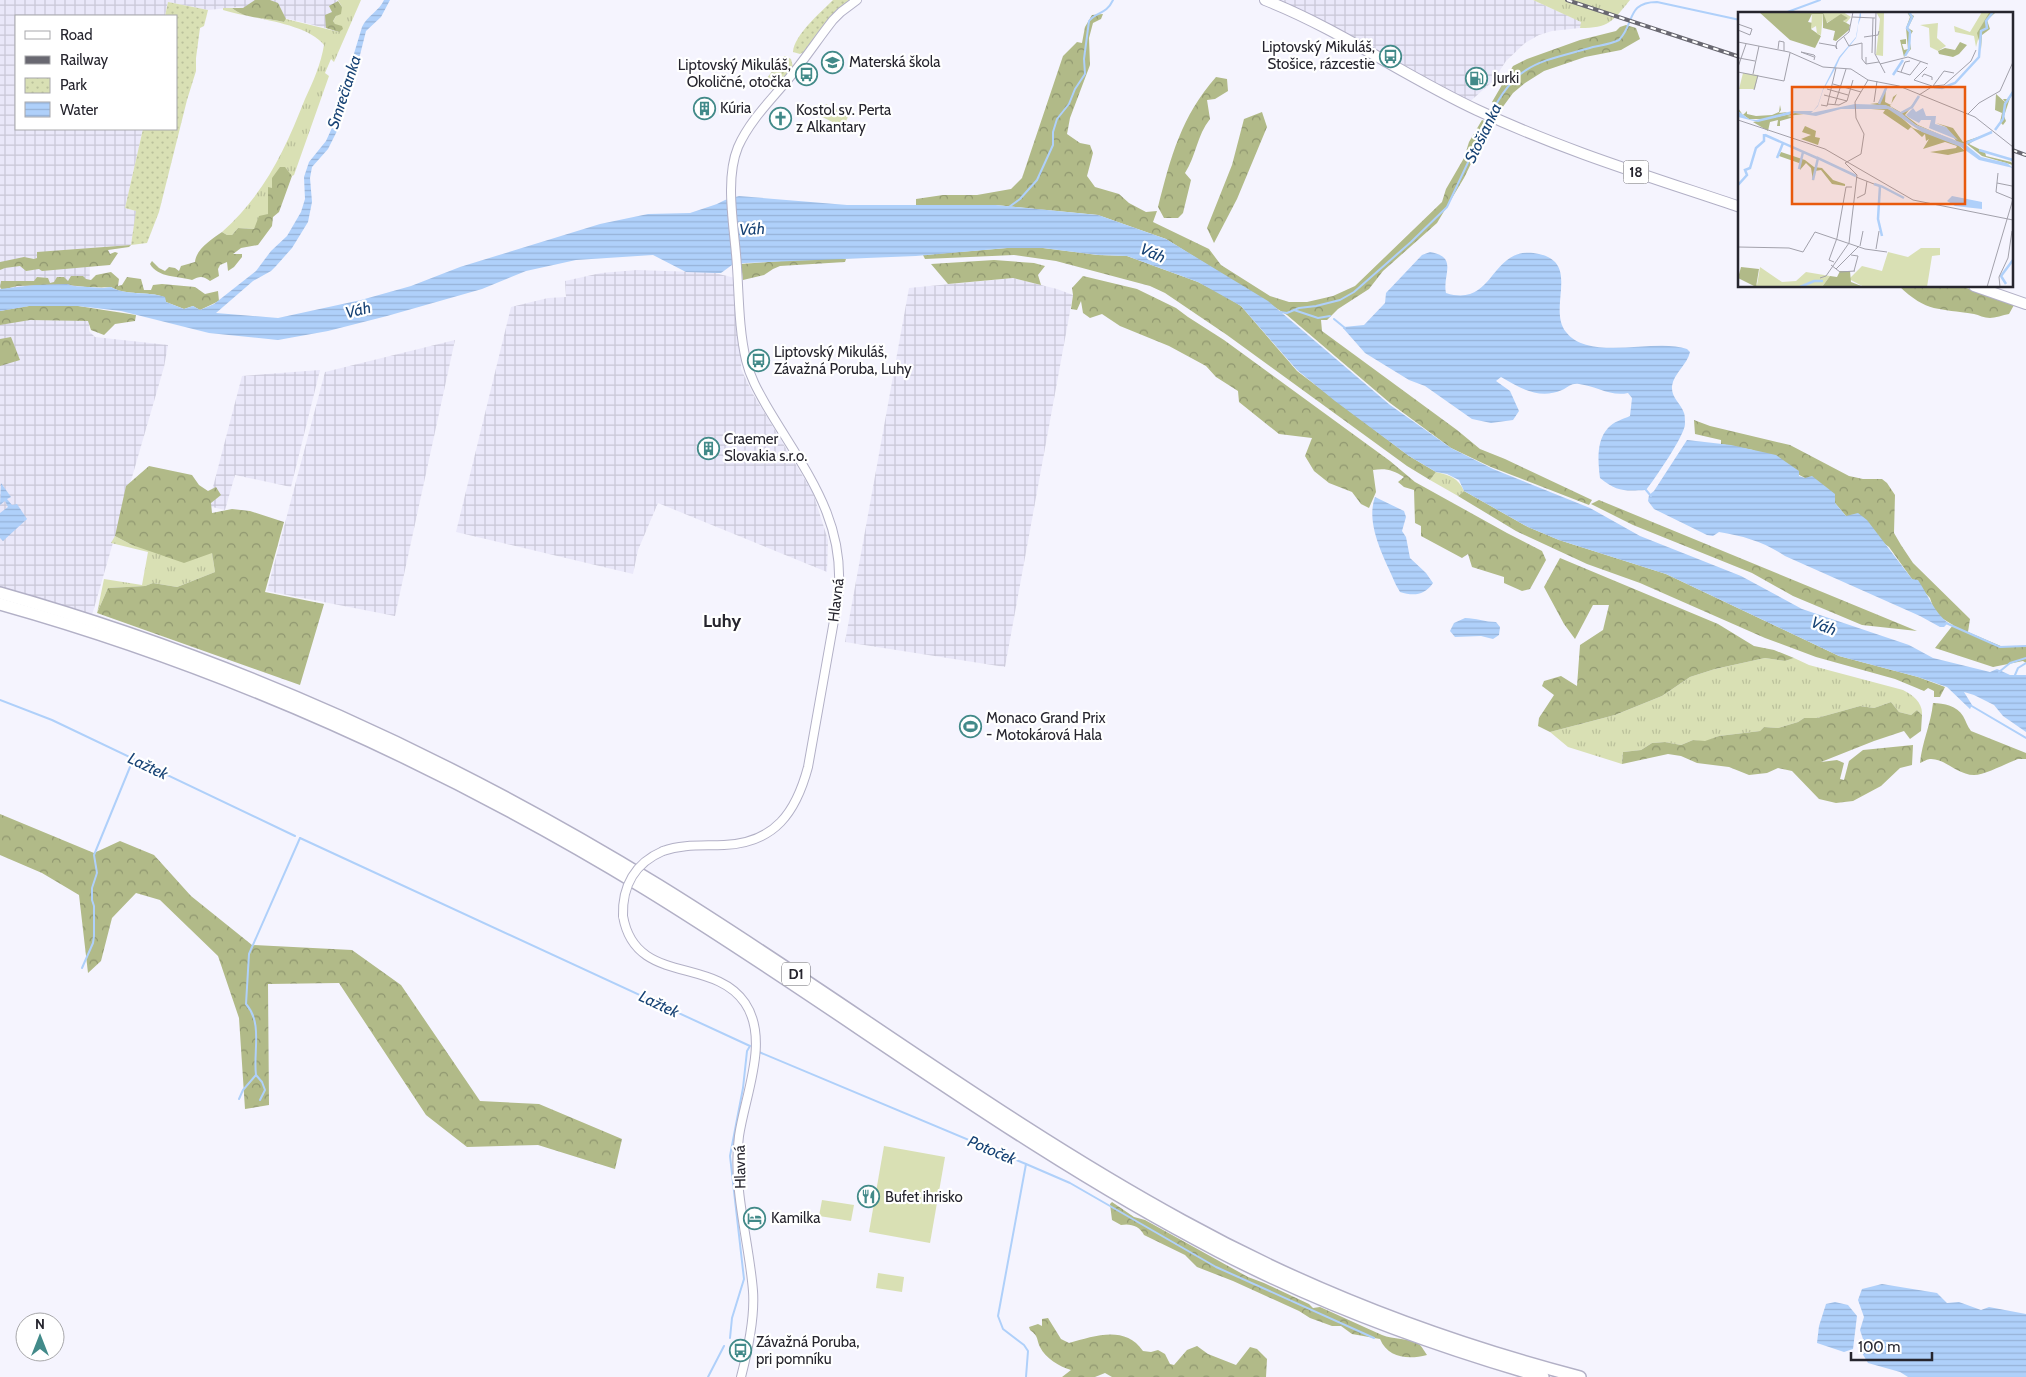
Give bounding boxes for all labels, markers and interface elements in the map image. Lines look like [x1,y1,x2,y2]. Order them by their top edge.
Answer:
inset map [1738,12,2014,288]
legend [15,15,178,130]
text: Road [60,26,93,44]
place label: Liptovský Mikuláš, Stošice, rázcestie [1262,38,1375,73]
bus stop icon: Liptovský Mikuláš, Stošice, rázcestie [1379,44,1403,68]
school or university icon: Materská škola [821,50,845,74]
text: Railway [60,51,109,69]
water label: Smrečianka [323,53,365,131]
place label: Materská škola [849,53,941,71]
place label: Liptovský Mikuláš, Okoličné, otočka [678,56,792,91]
bus stop icon: Liptovský Mikuláš, Okoličné, otočka [795,62,819,86]
fuel station icon: Jurki [1465,66,1489,90]
place label: Jurki [1492,69,1519,87]
text: Park [60,76,87,94]
building icon: Kúria [692,96,716,120]
place label: Kúria [720,99,752,117]
water label: Stošianka [1461,100,1505,166]
text: Water [60,101,98,119]
place label: Kostol sv. Perta z Alkantary [796,101,892,136]
church icon: Kostol sv. Perta z Alkantary [768,107,792,131]
road number: 18 [1624,160,1648,183]
water label: Váh [739,219,765,239]
water label: Váh [1137,239,1169,267]
water label: Váh [343,298,373,322]
place label: Liptovský Mikuláš, Závažná Poruba, Luhy [774,343,912,378]
bus stop icon: Liptovský Mikuláš, Závažná Poruba, Luhy [746,349,770,373]
place label: Craemer Slovakia s.r.o. [724,430,807,465]
building icon: Craemer Slovakia s.r.o. [696,436,720,460]
street label: Hlavná [824,576,848,623]
district label: Luhy [703,610,741,632]
water label: Váh [1809,612,1839,640]
place label: Monaco Grand Prix - Motokárová Hala [986,709,1106,744]
sports icon: Monaco Grand Prix - Motokárová Hala [958,715,982,739]
water label: Lažtek [125,749,172,784]
road number: D1 [782,962,810,986]
water label: Lažtek [636,987,683,1022]
water label: Potoček [965,1131,1020,1169]
street label: Hlavná [731,1144,749,1189]
restaurant icon: Bufet ihrisko [857,1185,881,1209]
place label: Bufet ihrisko [885,1188,963,1206]
hotel icon: Kamilka [743,1206,767,1230]
place label: Kamilka [771,1209,821,1227]
north arrow [15,1312,65,1362]
text: N [35,1315,45,1333]
scale bar [1851,1330,1932,1362]
place label: Závažná Poruba, pri pomníku [756,1333,860,1368]
text: 100 m [1858,1338,1900,1356]
bus stop icon: Závažná Poruba, pri pomníku [728,1339,752,1363]

